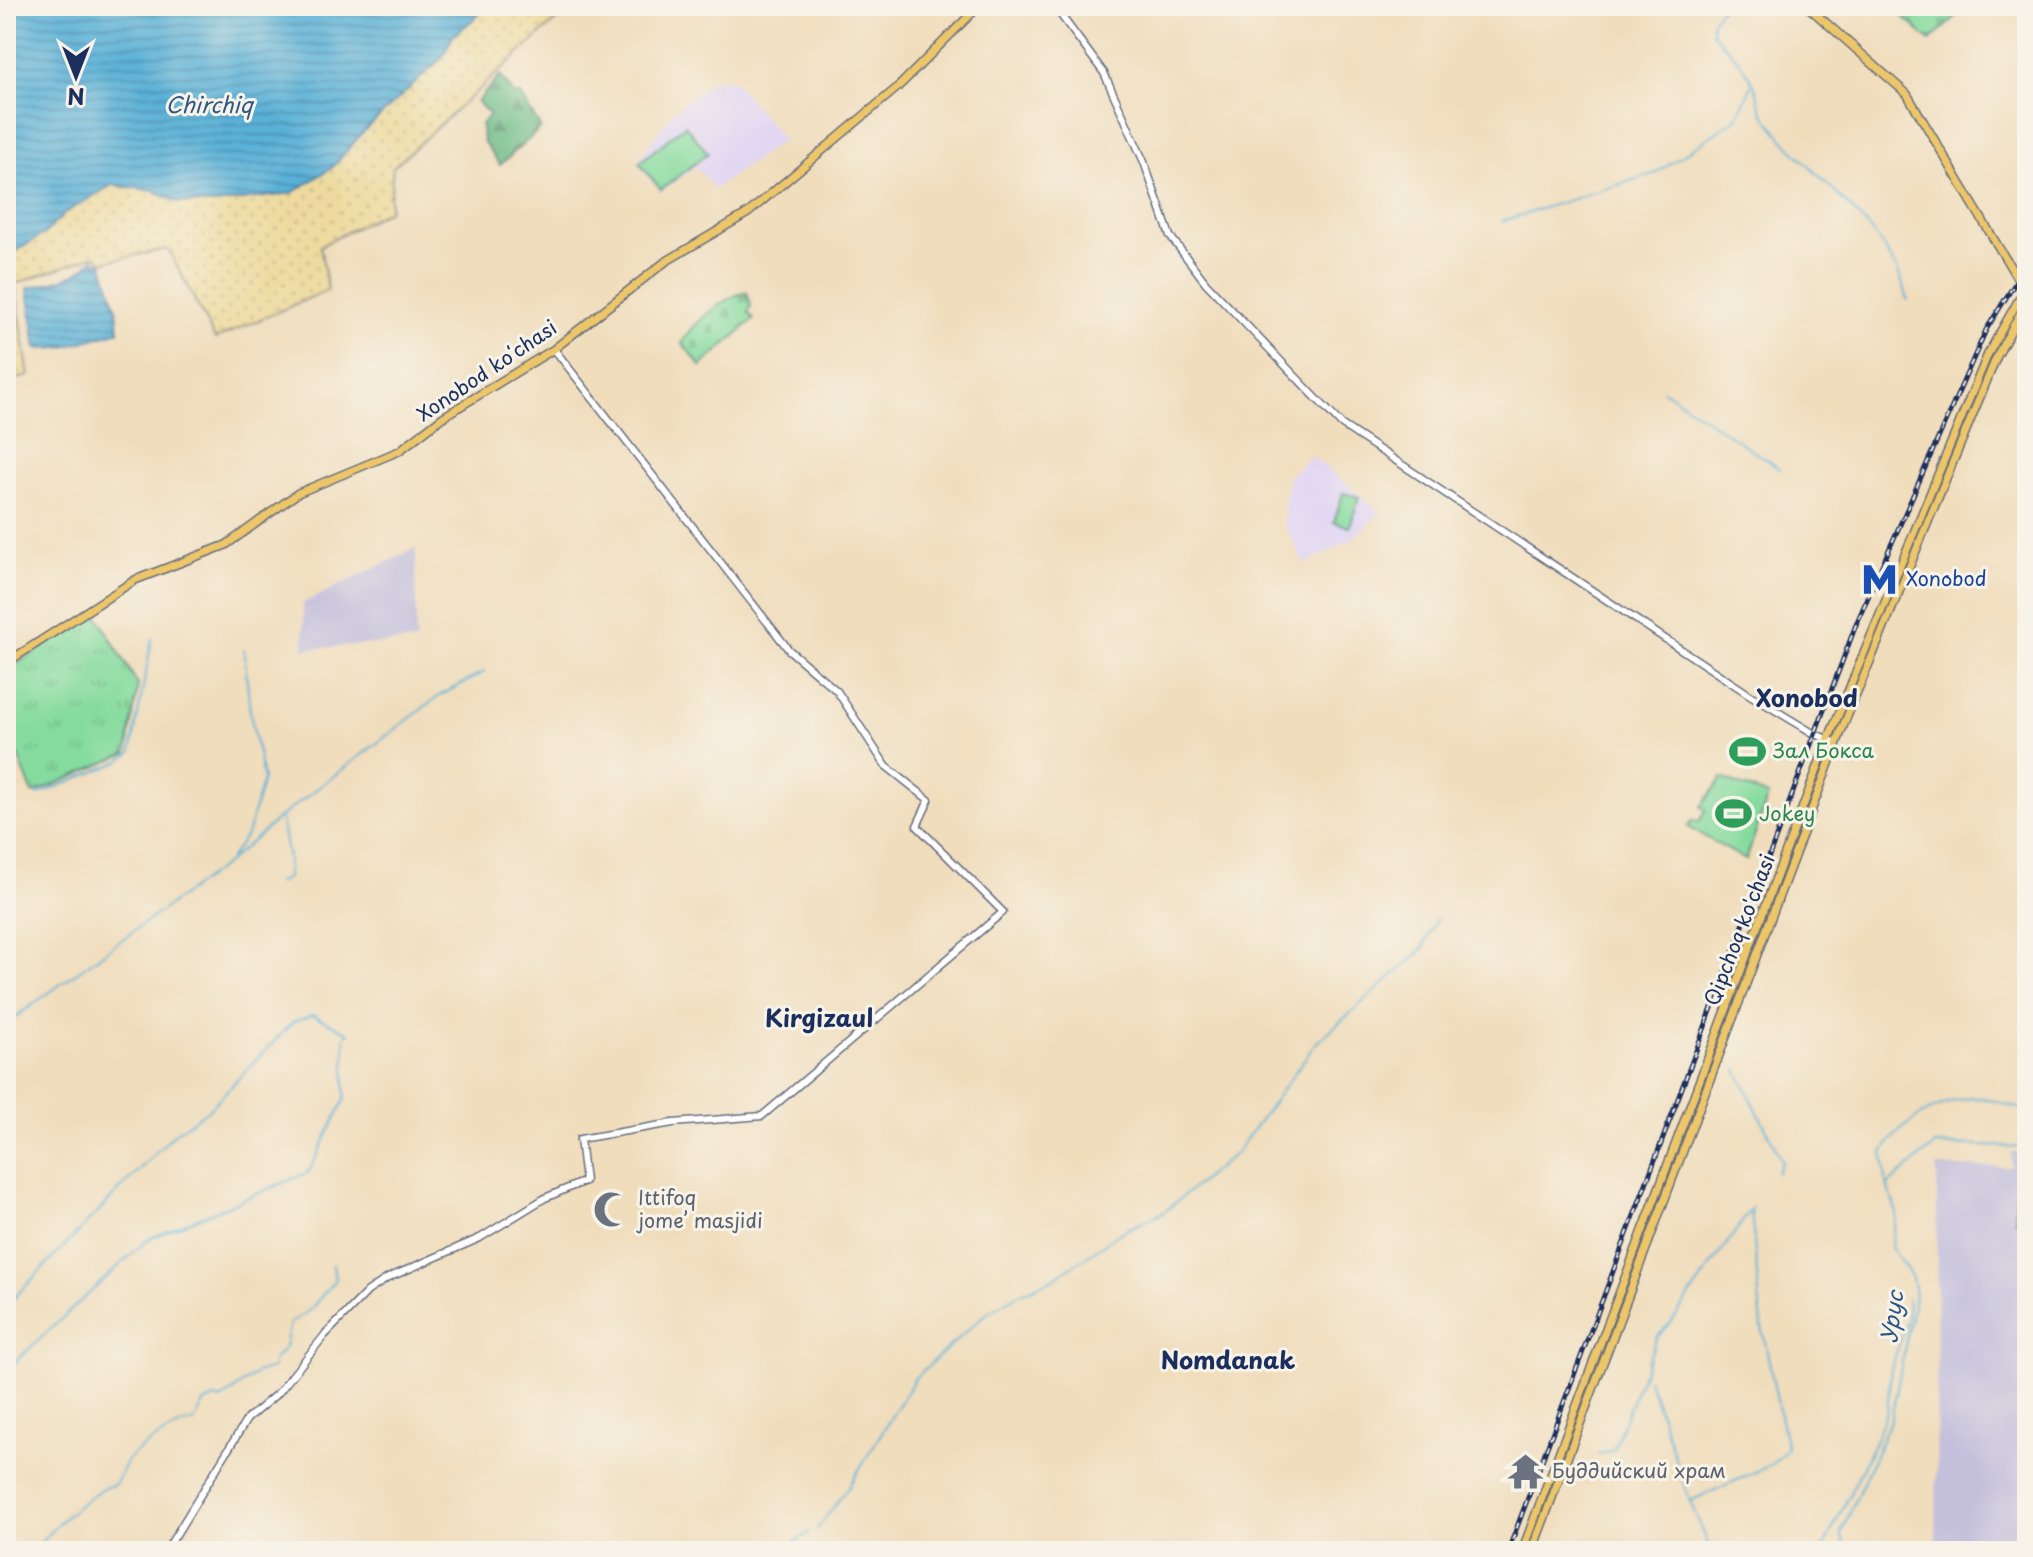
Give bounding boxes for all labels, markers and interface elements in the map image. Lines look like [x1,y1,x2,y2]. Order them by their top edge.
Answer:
north arrow [36,36,116,116]
text: N [67,81,85,114]
water label: Chirchiq [165,87,255,120]
street label: Xonobod koʻchasi [410,312,563,428]
metro station icon: Xonobod [1861,560,1899,598]
place label: Xonobod [1906,563,1986,593]
district label: Xonobod [1756,679,1858,715]
sports icon: Зал Бокса [1728,732,1766,770]
place label: Зал Бокса [1773,735,1875,765]
sports icon: Jokey [1714,795,1752,833]
place label: Jokey [1759,798,1815,828]
street label: Qipchoq ko'chasi [1696,850,1782,1010]
district label: Kirgizaul [765,999,873,1035]
place label: Ittifoq jome’ masjidi [636,1182,763,1235]
mosque icon: Ittifoq jome’ masjidi [593,1191,631,1229]
water label: Урус [1871,1286,1911,1345]
district label: Nomdanak [1161,1341,1295,1377]
temple icon: Буддийский храм [1507,1452,1545,1490]
place label: Буддийский храм [1552,1455,1726,1485]

